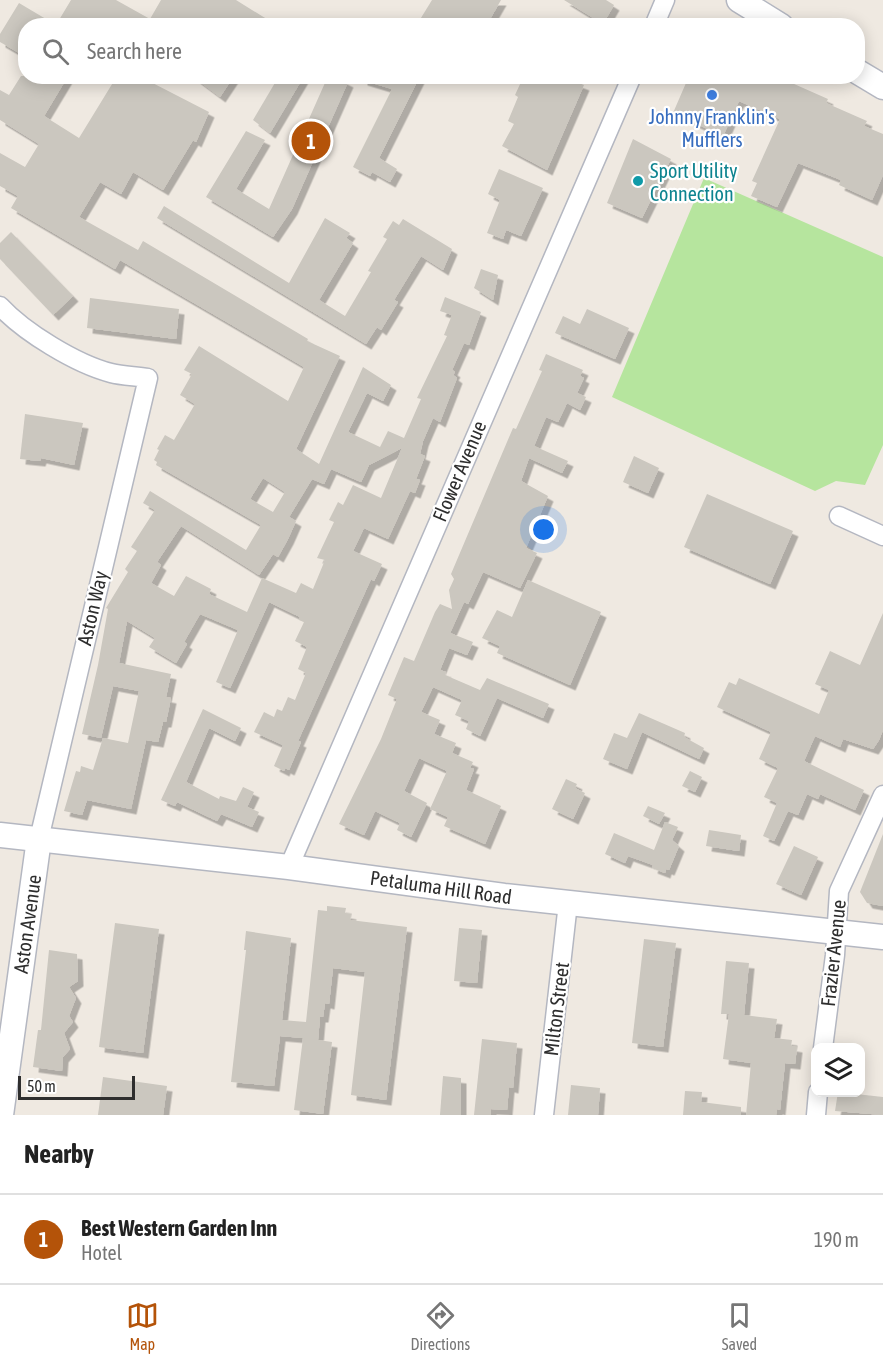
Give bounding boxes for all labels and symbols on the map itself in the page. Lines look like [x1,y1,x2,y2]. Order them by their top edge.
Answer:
marker: Johnny Franklin's Mufflers [705,88,719,102]
place label: Johnny Franklin's Mufflers [649,105,775,151]
pin: 1 [292,118,330,164]
place label: Sport Utility Connection [650,159,738,205]
marker: Sport Utility Connection [631,174,645,188]
street label: Flower Avenue [427,417,491,525]
your location [529,515,558,544]
street label: Aston Way [72,569,112,647]
street label: Petaluma Hill Road [369,866,513,908]
street label: Aston Avenue [9,873,45,975]
street label: Frazier Avenue [816,898,850,1008]
street label: Milton Street [539,960,573,1057]
scale bar [18,1073,135,1100]

